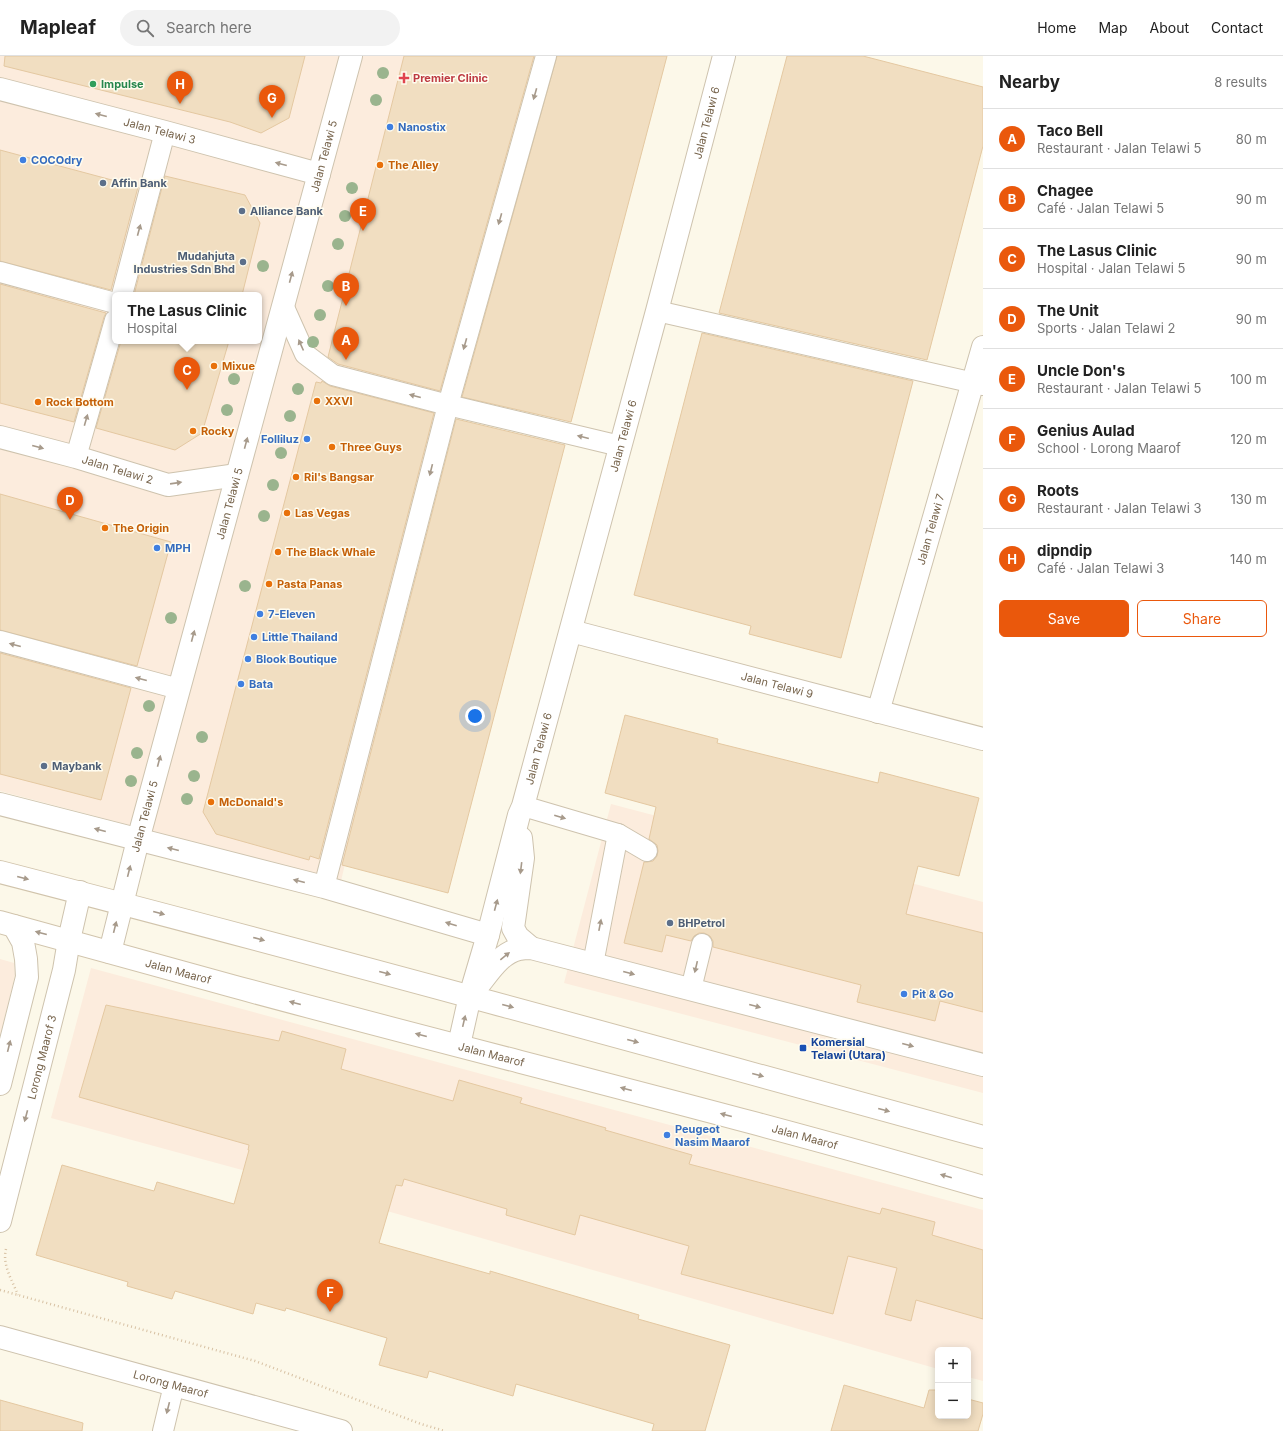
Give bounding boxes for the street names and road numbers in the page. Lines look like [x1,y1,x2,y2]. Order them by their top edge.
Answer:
street label: Jalan Telawi 6 [690,85,723,160]
street label: Jalan Telawi 3 [122,115,197,147]
street label: Jalan Telawi 5 [307,118,340,194]
street label: Jalan Telawi 6 [607,398,640,474]
street label: Jalan Telawi 2 [80,452,155,487]
street label: Jalan Telawi 5 [213,466,246,541]
street label: Jalan Telawi 7 [914,492,947,567]
street label: Jalan Telawi 9 [739,669,815,701]
street label: Jalan Telawi 6 [522,711,555,786]
street label: Jalan Telawi 5 [128,779,161,854]
street label: Jalan Maarof [144,956,213,987]
street label: Lorong Maarof 3 [24,1013,59,1101]
street label: Jalan Maarof [457,1039,526,1070]
street label: Jalan Maarof [770,1121,839,1153]
street label: Lorong Maarof [132,1367,209,1401]

